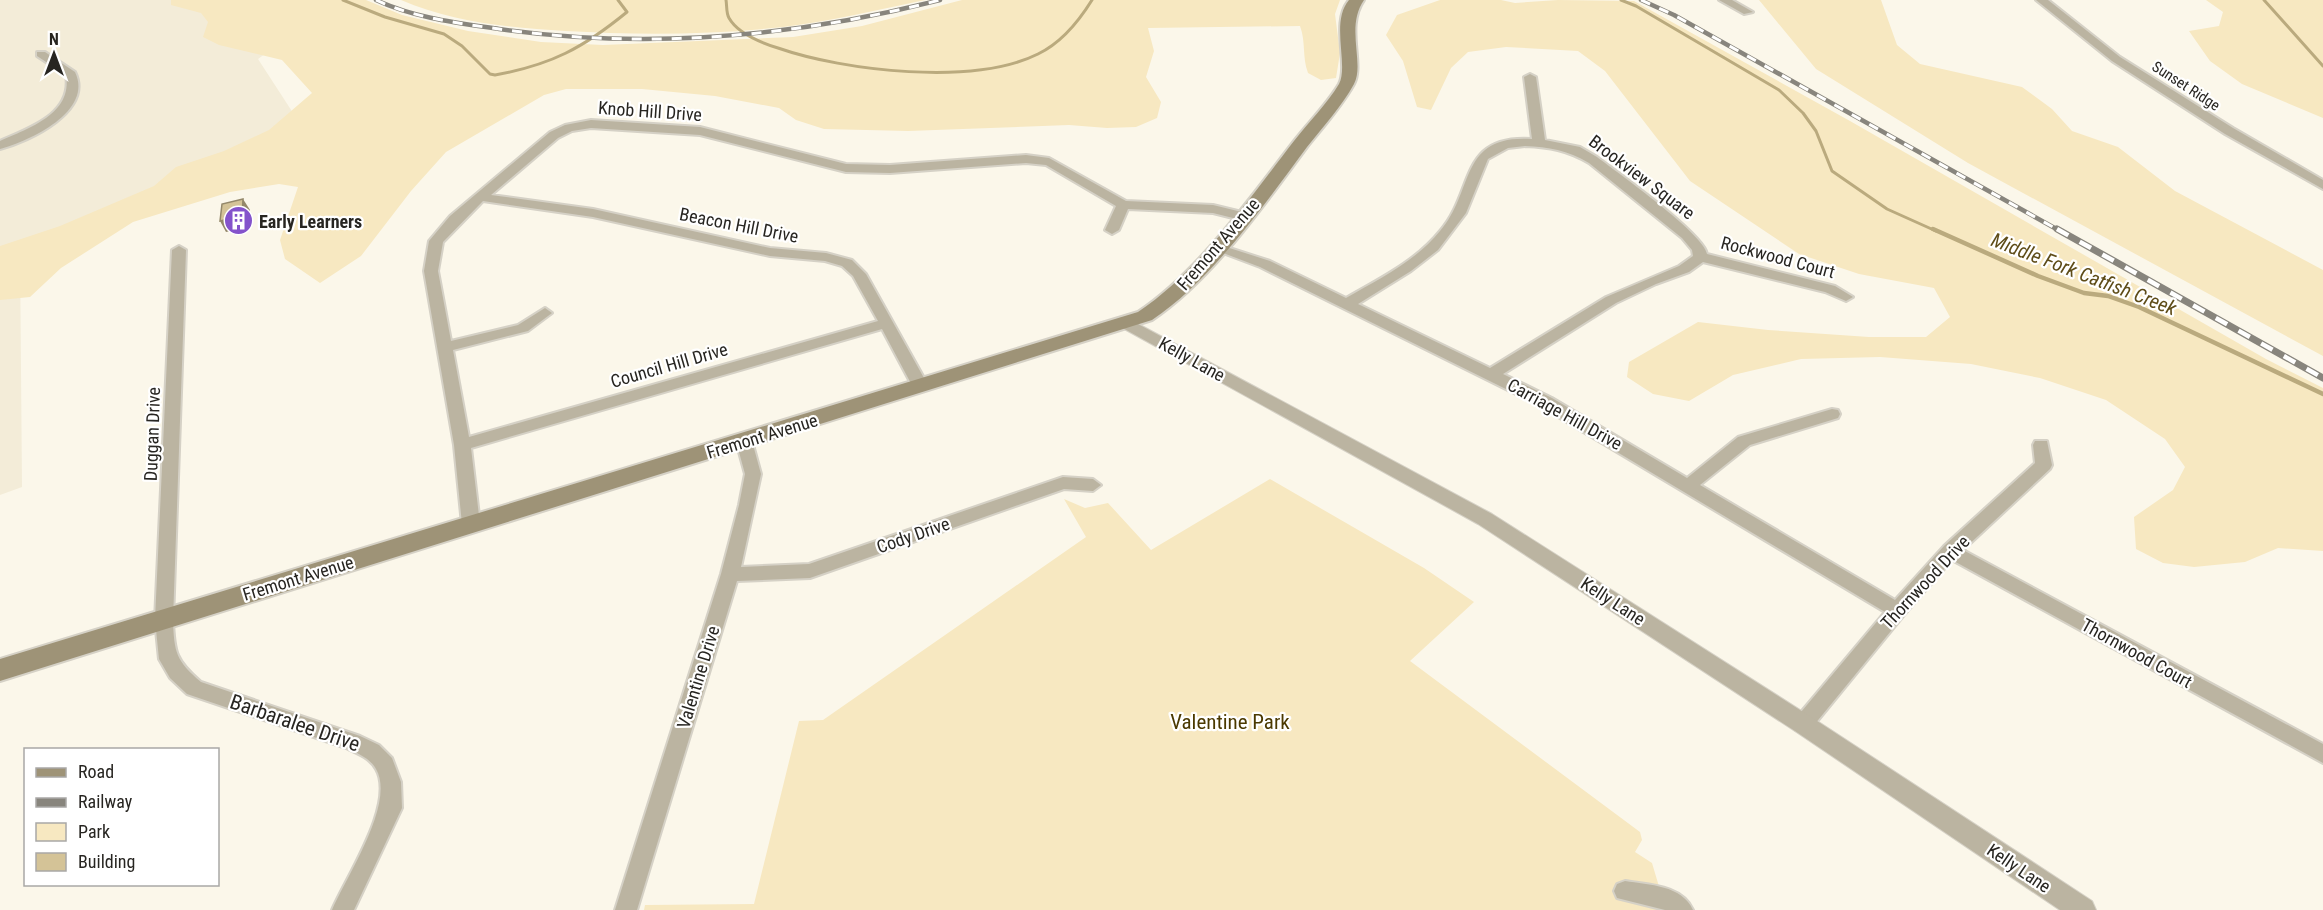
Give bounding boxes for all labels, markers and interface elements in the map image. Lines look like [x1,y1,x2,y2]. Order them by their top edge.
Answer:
north arrow [24,24,84,84]
text: N [49,30,59,49]
street label: Sunset Ridge [2149,57,2223,115]
street label: Knob Hill Drive [597,97,703,125]
street label: Brookview Square [1585,130,1699,224]
street label: Fremont Avenue [1172,194,1264,294]
street label: Beacon Hill Drive [678,203,800,247]
building icon: Early Learners [222,205,254,237]
place label: Early Learners [259,211,362,232]
water label: Middle Fork Catfish Creek [1988,228,2181,321]
street label: Rockwood Court [1719,232,1837,282]
street label: Kelly Lane [1155,332,1229,386]
street label: Council Hill Drive [608,338,730,392]
street label: Carriage Hill Drive [1504,374,1626,454]
street label: Duggan Drive [140,387,164,481]
street label: Fremont Avenue [704,409,820,463]
street label: Cody Drive [874,513,952,557]
street label: Thornwood Drive [1876,531,1974,633]
street label: Fremont Avenue [240,551,356,605]
street label: Kelly Lane [1577,573,1649,629]
street label: Thornwood Court [2078,614,2196,692]
street label: Valentine Drive [672,623,724,731]
street label: Barbaralee Drive [227,690,363,756]
park label: Valentine Park [1170,710,1290,734]
legend [24,748,219,886]
text: Road [78,761,114,782]
text: Railway [78,791,133,812]
text: Park [78,821,110,842]
street label: Kelly Lane [1983,839,2055,897]
text: Building [78,851,135,872]

